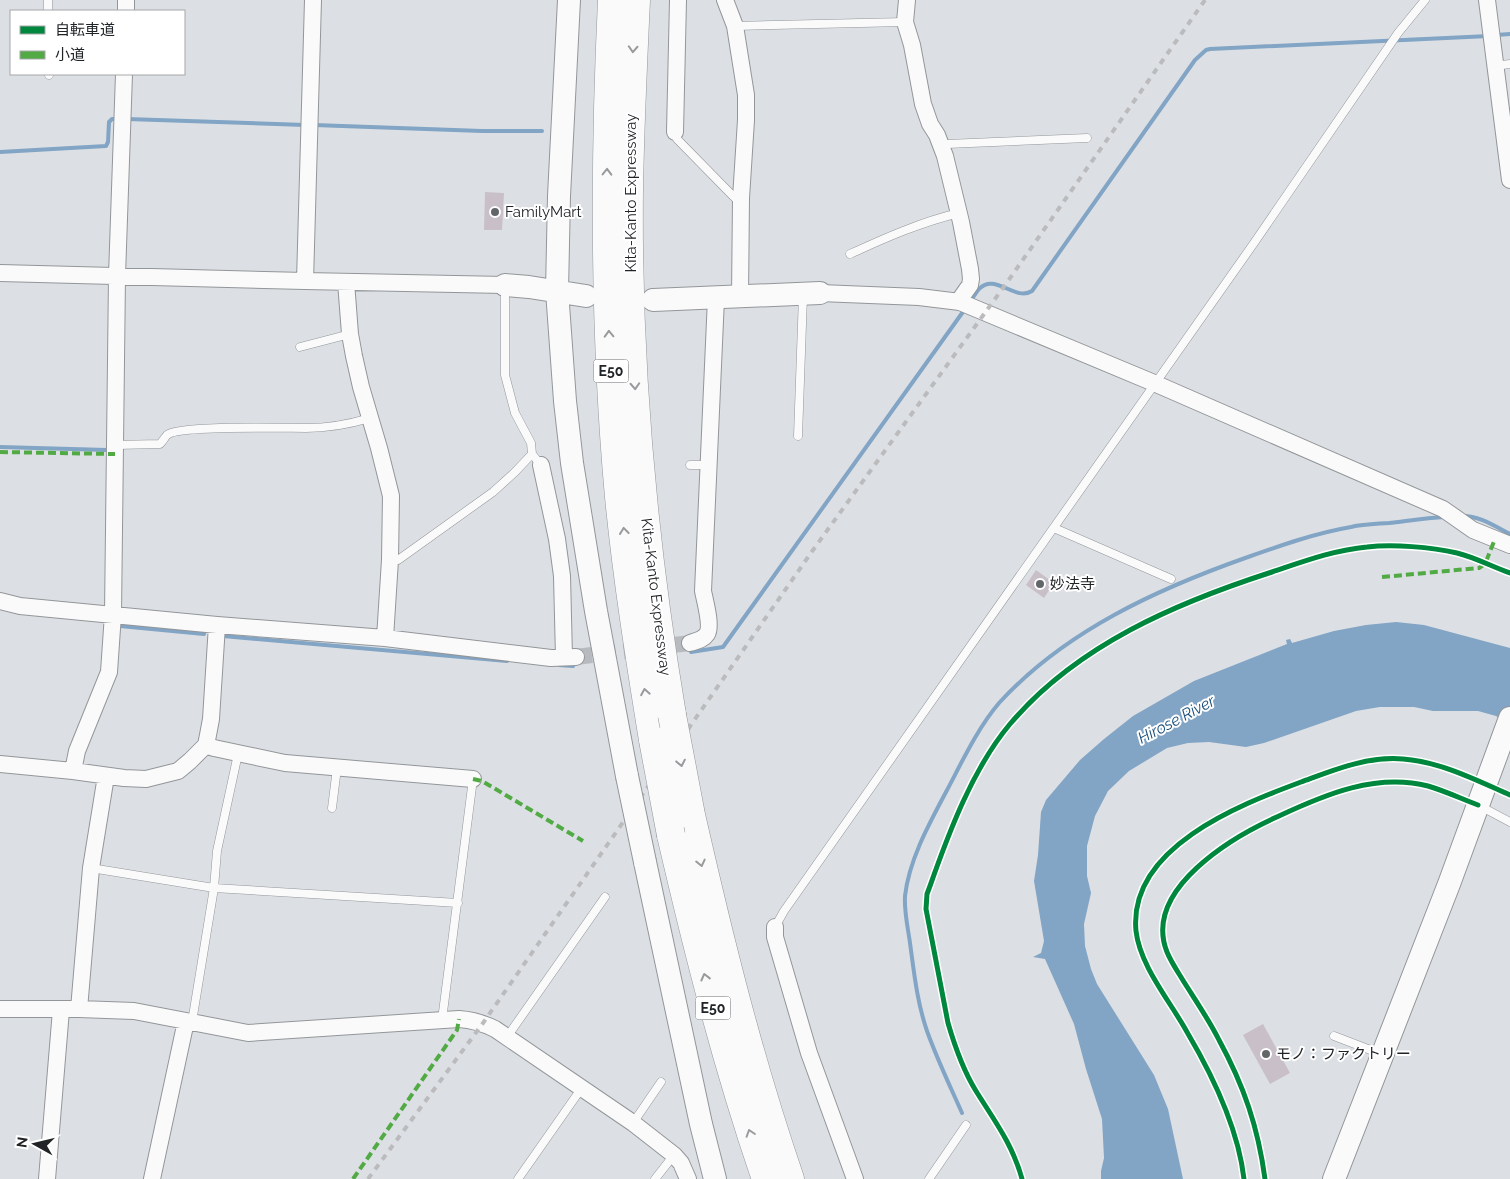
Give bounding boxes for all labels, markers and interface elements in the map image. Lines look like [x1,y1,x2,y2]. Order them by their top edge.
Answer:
legend [10,10,185,75]
text: 自転車道 [55,21,115,39]
one-way arrow [628,45,639,53]
text: 小道 [55,46,85,64]
street label: Kita-Kanto Expressway [622,114,640,272]
one-way arrow [602,167,612,175]
place label: FamilyMart [505,203,582,221]
marker: FamilyMart [489,206,501,218]
one-way arrow [603,330,614,338]
road number: E50 [594,360,628,382]
one-way arrow [629,382,640,390]
street label: Kita-Kanto Expressway [637,517,675,677]
one-way arrow [619,527,629,535]
place label: 妙法寺 [1050,575,1095,593]
marker: 妙法寺 [1034,578,1046,590]
one-way arrow [641,688,651,696]
water label: Hirose River [1135,691,1218,748]
one-way arrow [675,759,686,767]
one-way arrow [696,858,706,867]
one-way arrow [700,972,711,981]
road number: E50 [696,996,730,1020]
place label: モノ：ファクトリー [1276,1045,1411,1063]
marker: モノ：ファクトリー [1260,1048,1272,1060]
north arrow [10,1119,60,1169]
one-way arrow [746,1129,756,1138]
text: N [13,1136,31,1149]

